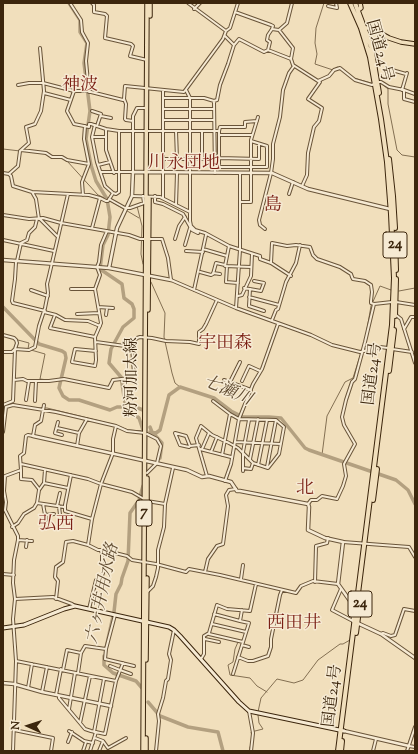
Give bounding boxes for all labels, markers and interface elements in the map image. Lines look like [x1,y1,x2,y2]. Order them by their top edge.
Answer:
street label: 国道24号 [361,18,395,84]
district label: 神波 [62,76,98,98]
district label: 川永団地 [148,154,220,176]
district label: 島 [264,196,282,218]
road number: 24 [383,232,407,258]
district label: 宇田森 [198,334,252,356]
street label: 粉河加太線 [123,337,143,417]
street label: 国道24号 [361,341,387,407]
water label: 七瀬川 [200,373,254,411]
district label: 北 [296,479,314,501]
road number: 7 [136,500,152,526]
district label: 弘西 [38,515,74,537]
water label: 六ヶ井用水路 [83,542,125,646]
road number: 24 [348,591,372,617]
district label: 西田井 [267,614,321,636]
street label: 国道24号 [321,663,347,729]
north arrow [8,706,48,746]
text: N [8,721,24,730]

